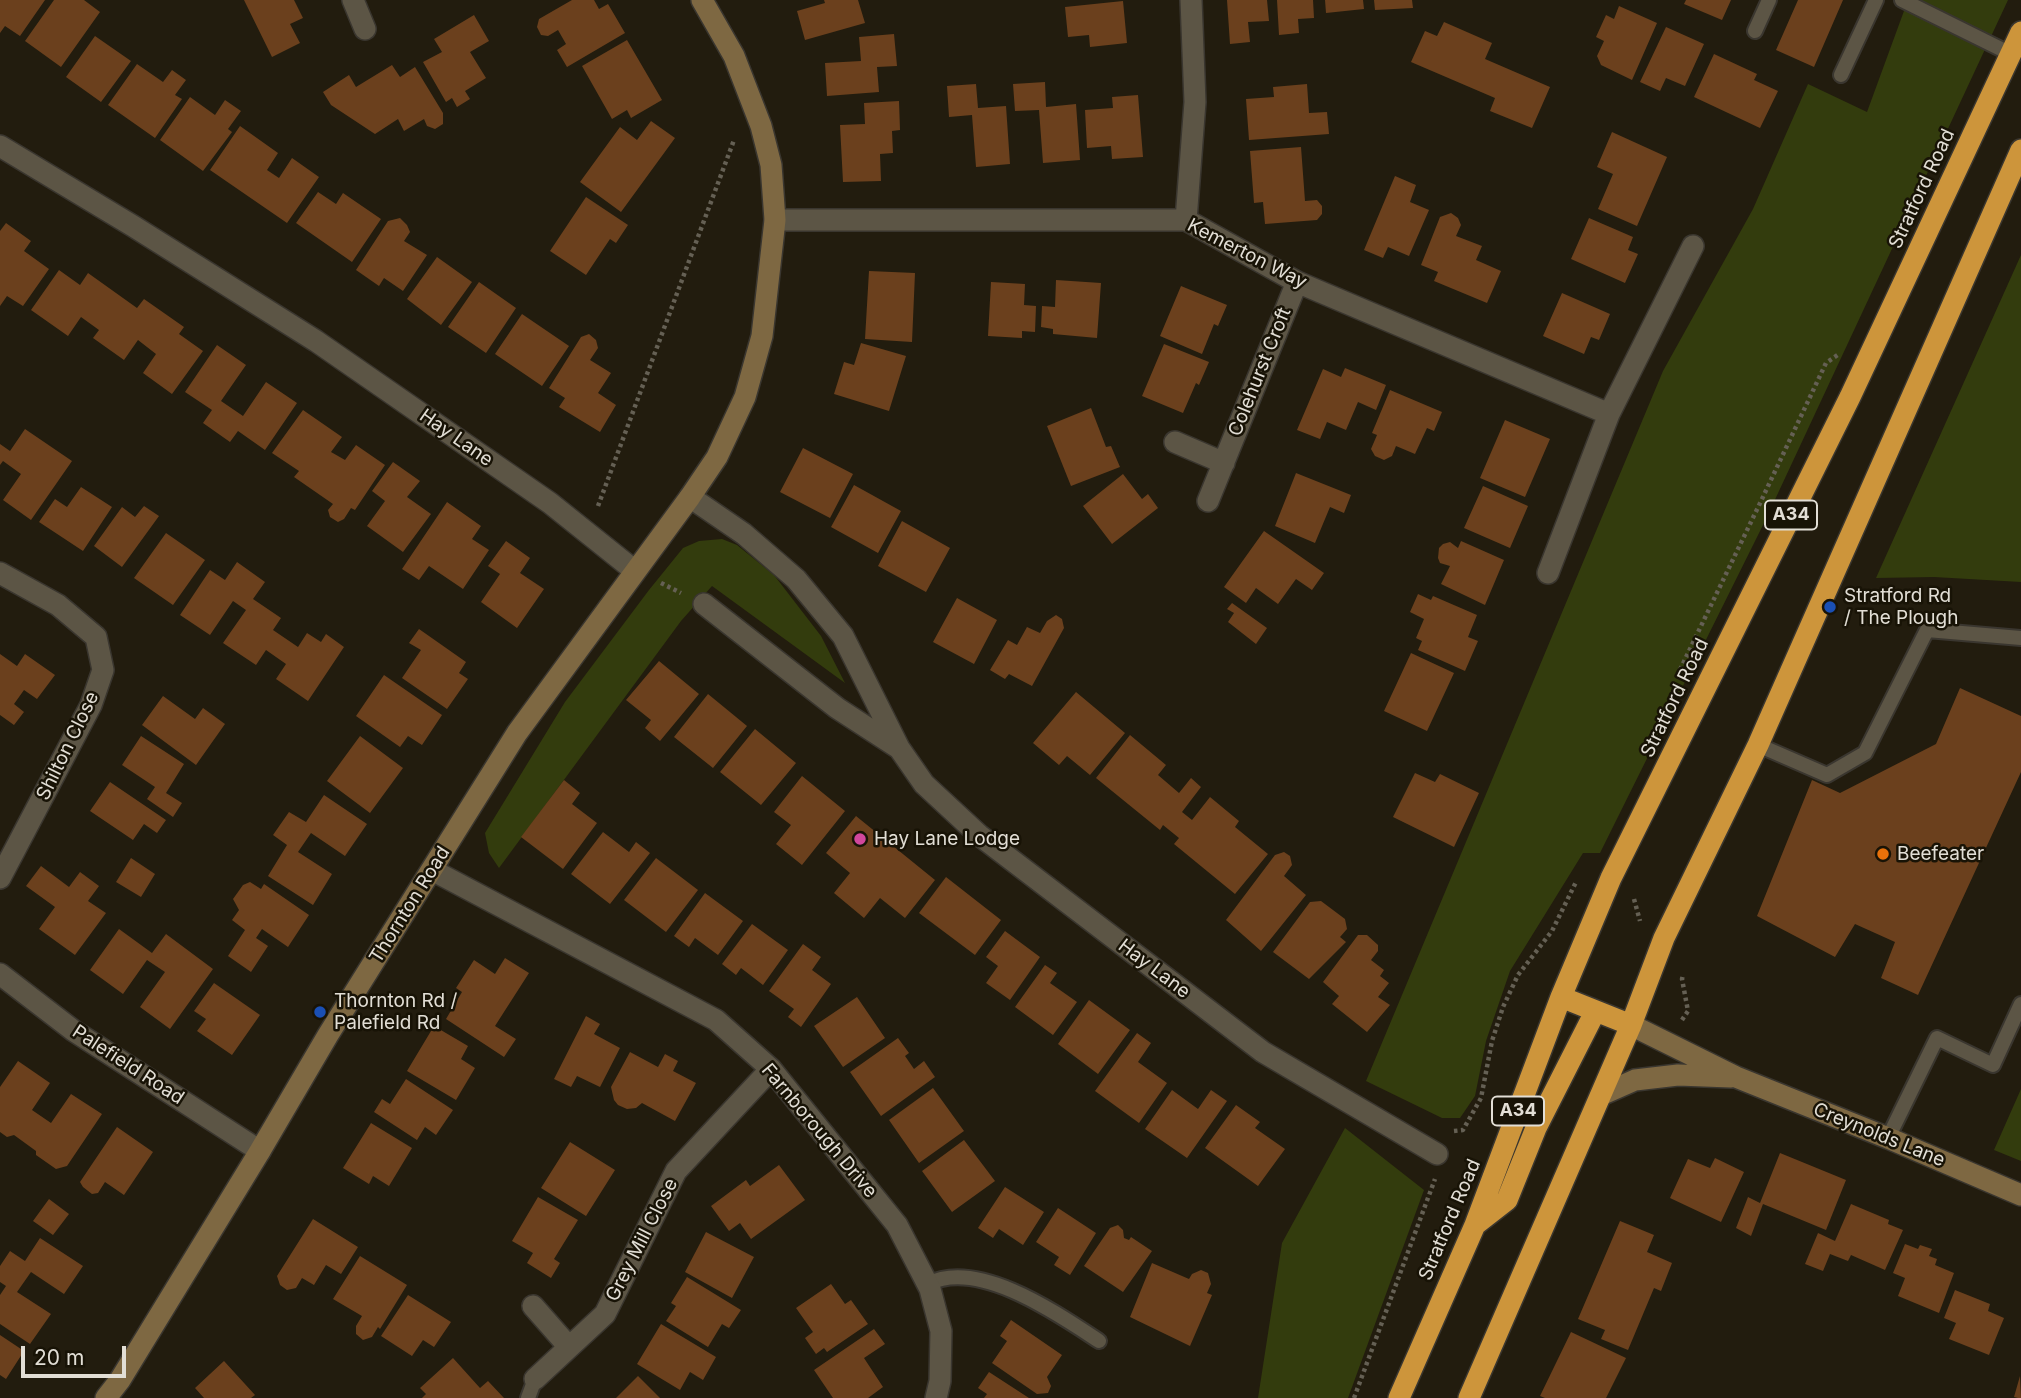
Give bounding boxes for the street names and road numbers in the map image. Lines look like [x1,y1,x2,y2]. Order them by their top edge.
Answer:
street label: Stratford Road [1884,126,1960,252]
street label: Kemerton Way [1183,214,1311,294]
street label: Colehurst Croft [1224,304,1296,440]
street label: Hay Lane [415,405,497,471]
road number: A34 [1765,500,1817,530]
street label: Stratford Road [1636,635,1714,761]
street label: Shilton Close [32,688,104,804]
street label: Thornton Road [365,842,455,968]
street label: Hay Lane [1113,935,1195,1003]
street label: Palefield Road [68,1020,188,1110]
street label: Farnborough Drive [756,1059,882,1203]
road number: A34 [1492,1096,1544,1126]
street label: Creynolds Lane [1810,1098,1948,1172]
street label: Stratford Road [1414,1156,1486,1284]
street label: Grey Mill Close [601,1175,683,1305]

